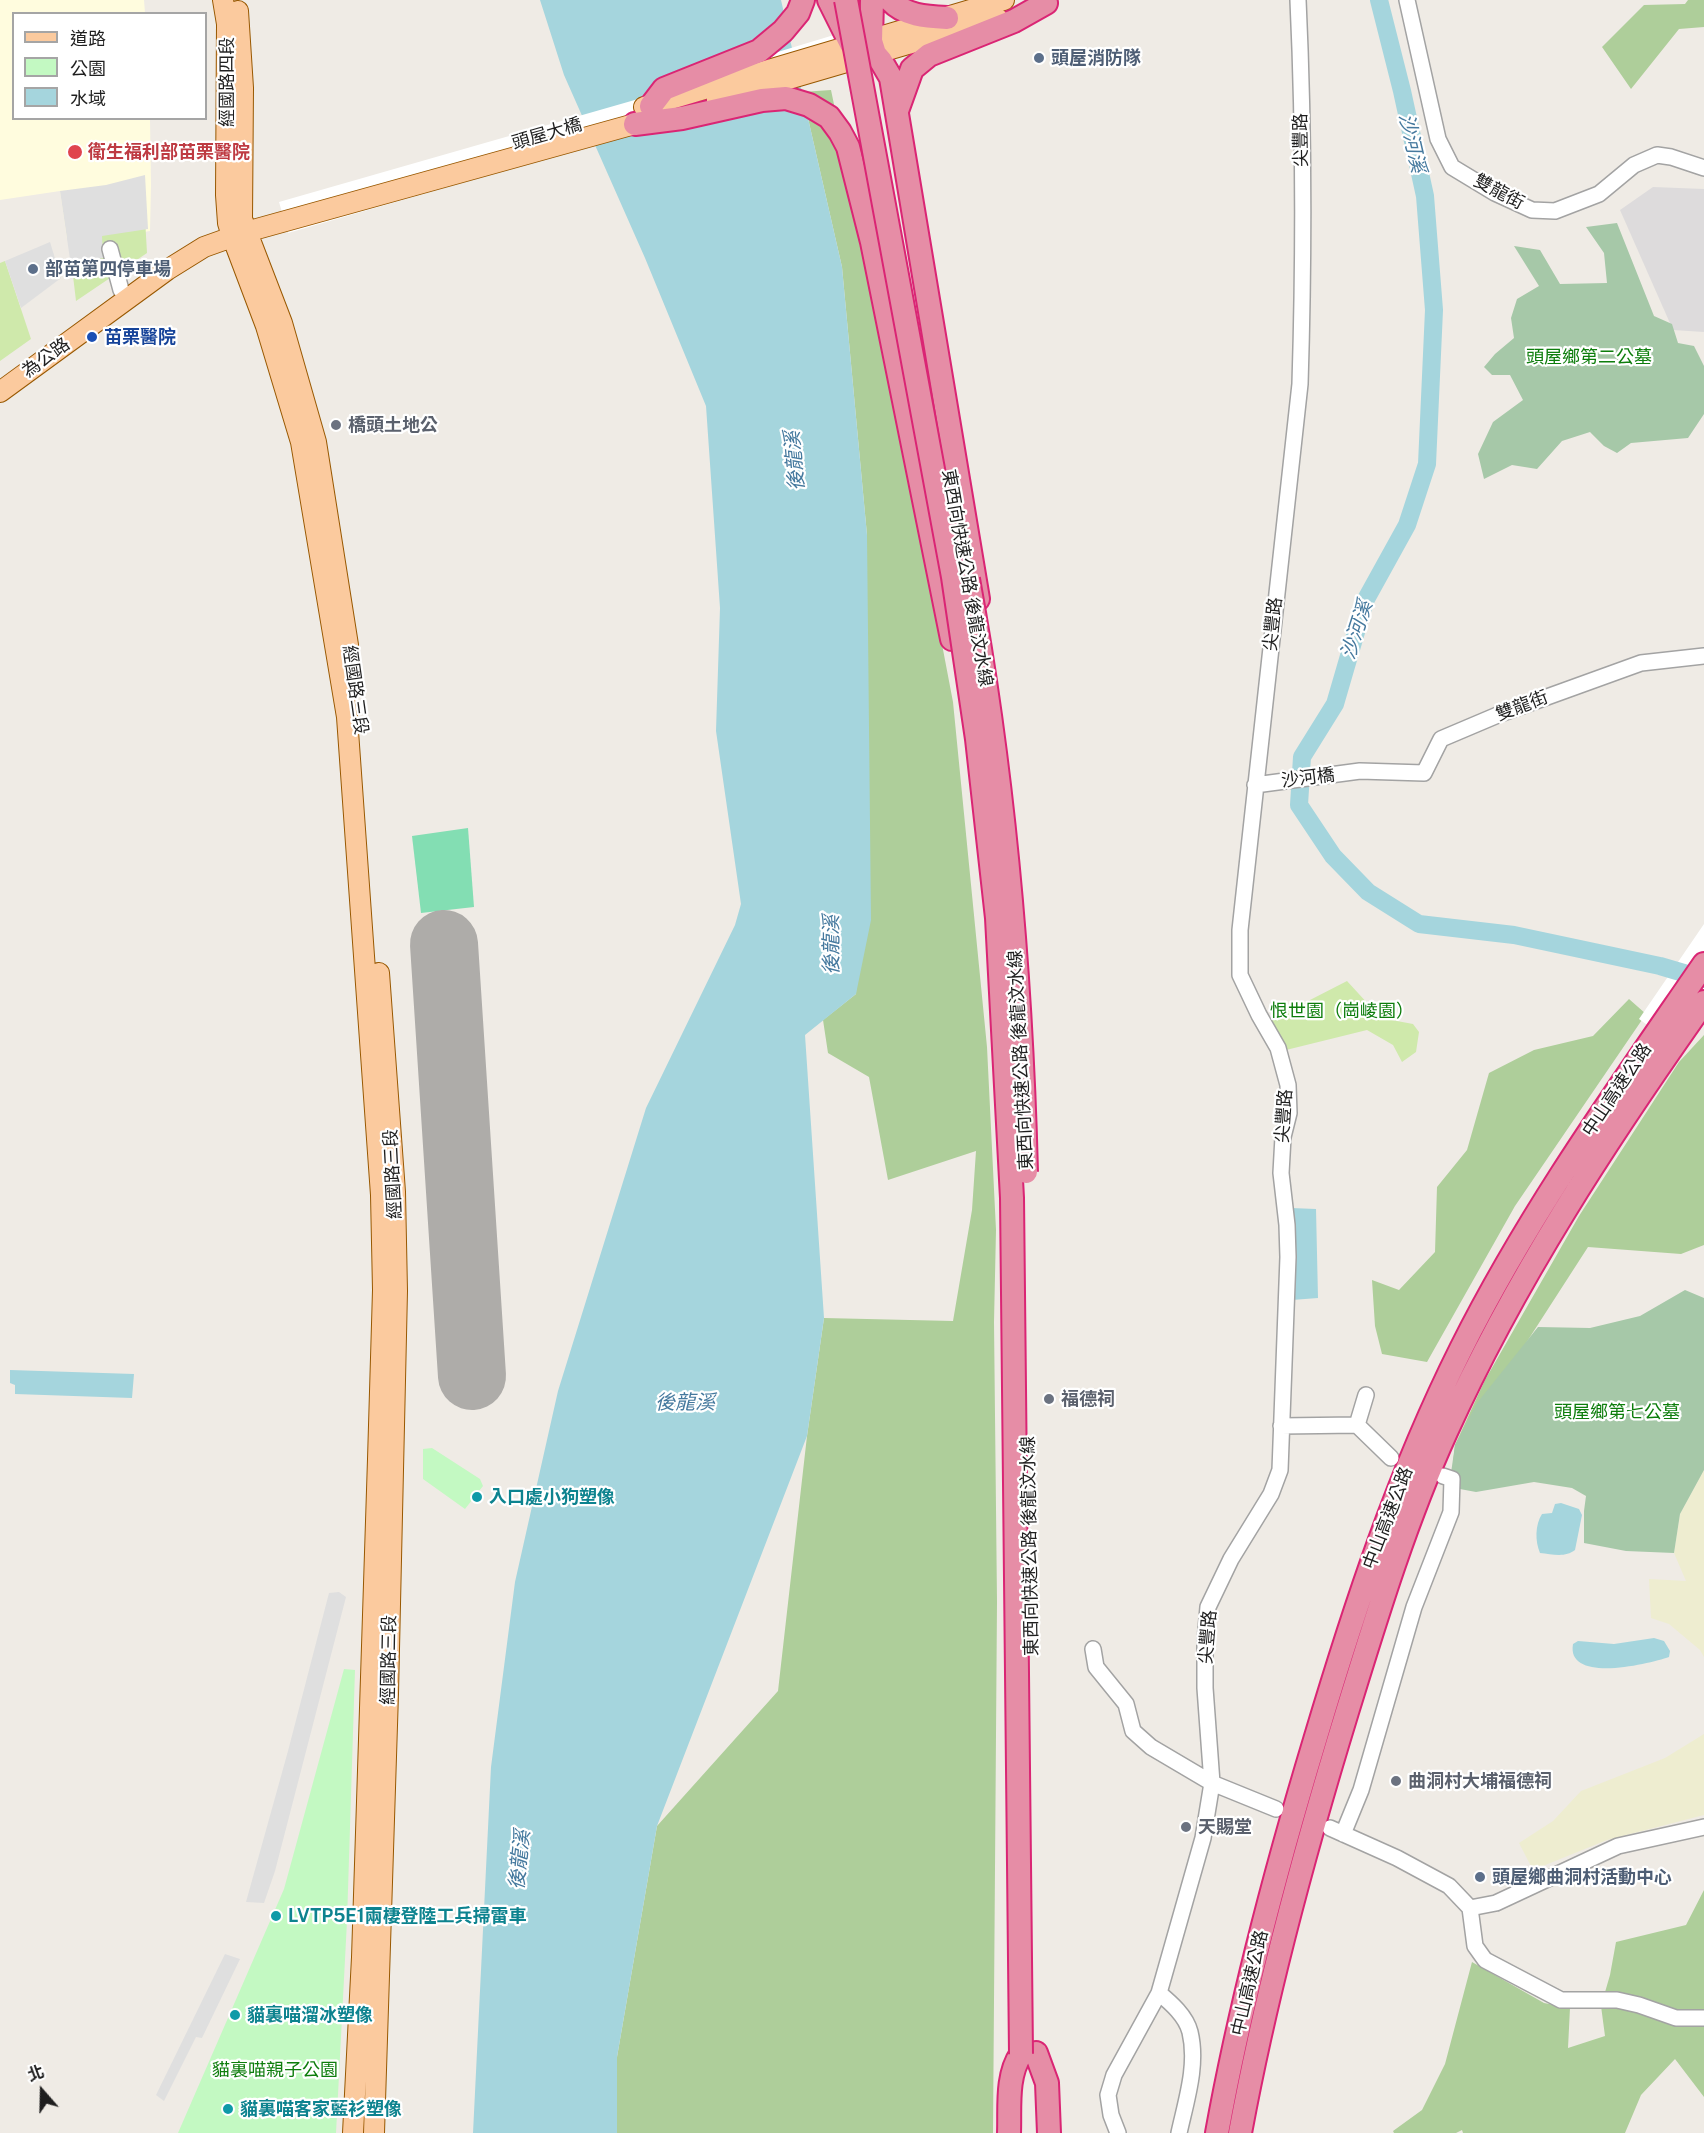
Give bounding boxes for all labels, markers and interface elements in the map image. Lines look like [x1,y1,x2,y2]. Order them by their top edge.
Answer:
legend [12,12,207,120]
text: 道路 [70,28,106,49]
street label: 經國路四段 [216,37,238,127]
place label: 頭屋消防隊 [1051,47,1141,69]
marker: 頭屋消防隊 [1032,51,1046,65]
text: 公園 [70,58,106,79]
text: 水域 [70,88,106,109]
water label: 沙河溪 [1394,111,1430,175]
street label: 尖豐路 [1290,113,1312,167]
street label: 頭屋大橋 [509,114,585,154]
place label: 衛生福利部苗栗醫院 [88,141,250,163]
marker: 衛生福利部苗栗醫院 [66,143,84,161]
street label: 雙龍街 [1470,170,1528,214]
place label: 部苗第四停車場 [45,258,171,280]
marker: 部苗第四停車場 [26,262,40,276]
place label: 苗栗醫院 [104,326,176,348]
marker: 苗栗醫院 [85,330,99,344]
street label: 為公路 [18,333,74,383]
park label: 頭屋鄉第二公墓 [1526,346,1652,368]
place label: 橋頭土地公 [348,414,438,436]
marker: 橋頭土地公 [329,418,343,432]
water label: 後龍溪 [780,430,810,492]
street label: 東西向快速公路 後龍汶水線 [937,468,997,688]
street label: 尖豐路 [1259,596,1287,652]
water label: 沙河溪 [1336,598,1378,662]
street label: 經國路三段 [338,644,372,736]
street label: 雙龍街 [1493,686,1551,726]
street label: 沙河橋 [1280,764,1336,792]
water label: 後龍溪 [820,915,844,975]
street label: 東西向快速公路 後龍汶水線 [1004,949,1038,1171]
park label: 恨世園（崗崚園） [1270,1000,1414,1022]
street label: 中山高速公路 [1578,1039,1656,1141]
street label: 尖豐路 [1271,1088,1297,1144]
street label: 經國路三段 [380,1128,406,1220]
place label: 福德祠 [1061,1388,1115,1410]
water label: 後龍溪 [655,1391,715,1415]
marker: 福德祠 [1042,1392,1056,1406]
park label: 頭屋鄉第七公墓 [1554,1401,1680,1423]
street label: 東西向快速公路 後龍汶水線 [1017,1436,1043,1656]
street label: 中山高速公路 [1359,1464,1417,1572]
place label: 入口處小狗塑像 [489,1486,615,1508]
marker: 入口處小狗塑像 [470,1490,484,1504]
street label: 尖豐路 [1195,1609,1221,1665]
street label: 經國路三段 [377,1615,401,1705]
place label: 曲洞村大埔福德祠 [1408,1770,1552,1792]
marker: 曲洞村大埔福德祠 [1389,1774,1403,1788]
place label: 天賜堂 [1198,1816,1252,1838]
marker: 天賜堂 [1179,1820,1193,1834]
water label: 後龍溪 [505,1829,535,1891]
place label: 頭屋鄉曲洞村活動中心 [1492,1866,1672,1888]
marker: 頭屋鄉曲洞村活動中心 [1473,1870,1487,1884]
place label: LVTP5E1兩棲登陸工兵掃雷車 [288,1905,526,1927]
marker: LVTP5E1兩棲登陸工兵掃雷車 [269,1909,283,1923]
street label: 中山高速公路 [1227,1928,1273,2038]
place label: 貓裏喵溜冰塑像 [247,2004,373,2026]
marker: 貓裏喵溜冰塑像 [228,2008,242,2022]
park label: 貓裏喵親子公園 [212,2059,338,2081]
north arrow [12,2061,72,2121]
text: 北 [25,2062,46,2085]
place label: 貓裏喵客家藍衫塑像 [240,2098,402,2120]
marker: 貓裏喵客家藍衫塑像 [221,2102,235,2116]

